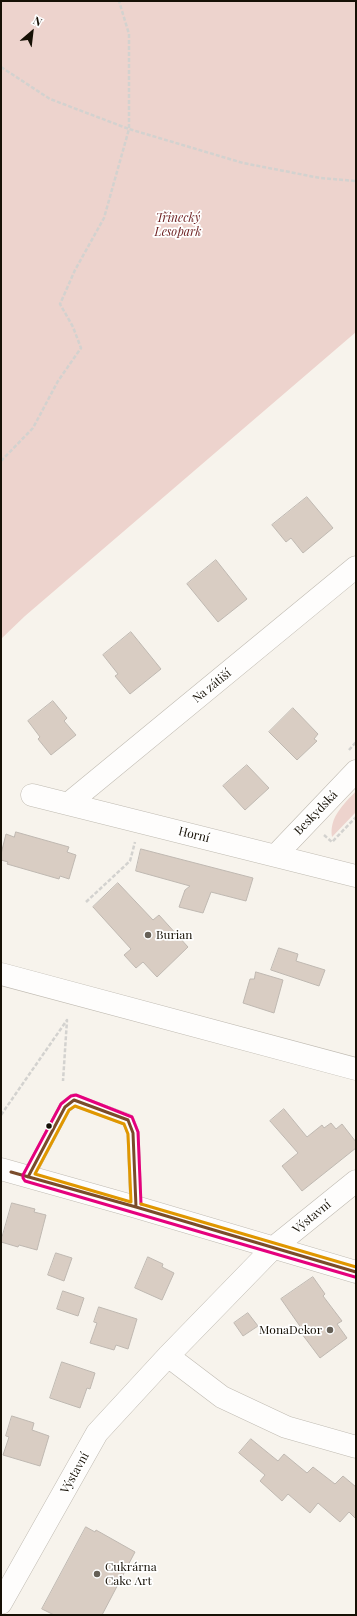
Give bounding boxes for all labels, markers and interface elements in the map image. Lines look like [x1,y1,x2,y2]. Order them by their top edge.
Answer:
north arrow [12,12,52,52]
text: N [31,12,45,29]
park label: Třinecký Lesopark [155,211,201,239]
street label: Na zátiší [190,666,234,706]
street label: Beskydská [291,788,341,838]
street label: Horní [177,824,211,846]
place label: Burian [156,928,192,942]
marker: Burian [143,930,153,940]
unlabelled marker [44,1121,54,1131]
street label: Výstavní [290,1197,334,1237]
place label: MonaDekor [259,1323,322,1337]
marker: MonaDekor [325,1325,335,1335]
street label: Výstavní [58,1450,92,1496]
place label: Cukrárna Cake Art [105,1560,157,1588]
marker: Cukrárna Cake Art [92,1569,102,1579]

